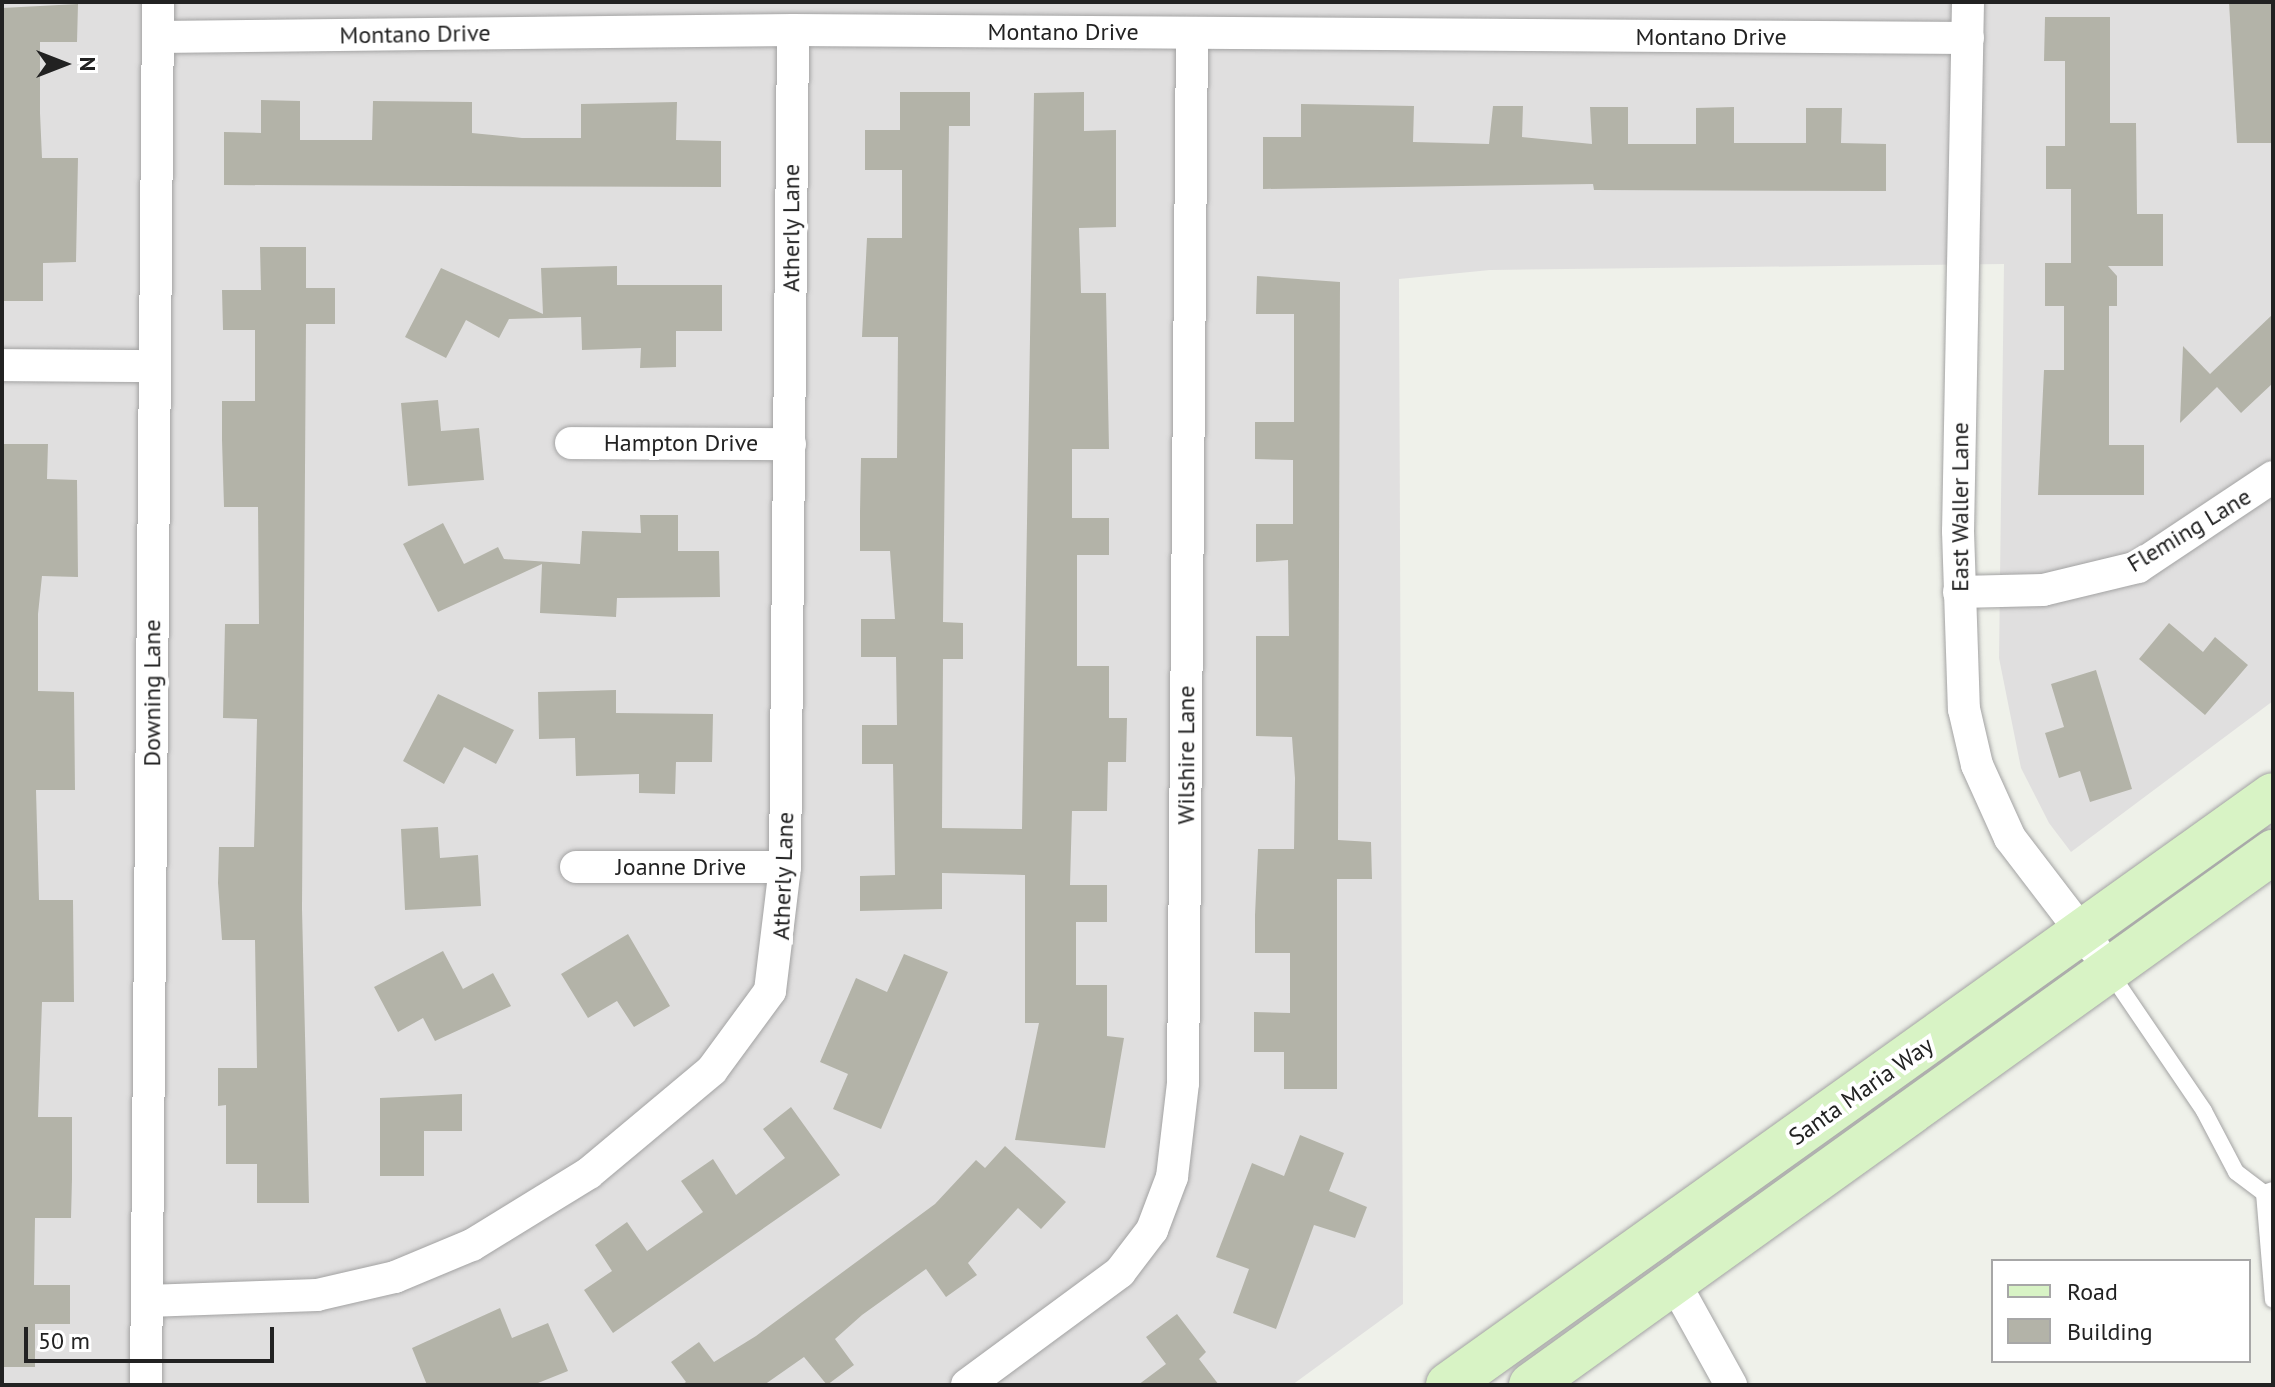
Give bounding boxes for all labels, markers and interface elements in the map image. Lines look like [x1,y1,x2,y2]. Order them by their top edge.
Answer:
street label: Montano Drive [339,18,491,50]
street label: Montano Drive [987,18,1139,46]
street label: Montano Drive [1635,23,1787,51]
north arrow [24,24,104,104]
text: N [74,57,102,71]
street label: Atherly Lane [777,163,805,293]
street label: East Waller Lane [1946,422,1974,592]
street label: Hampton Drive [604,429,758,457]
street label: Fleming Lane [2122,482,2256,578]
street label: Downing Lane [138,619,166,767]
street label: Wilshire Lane [1172,686,1200,824]
street label: Atherly Lane [766,811,800,941]
street label: Joanne Drive [616,853,746,881]
street label: Santa Maria Way [1783,1030,1939,1152]
legend [1991,1259,2251,1363]
text: Road [2067,1276,2118,1307]
scale bar [28,1311,278,1361]
text: Building [2067,1316,2153,1347]
text: 50 m [38,1325,90,1356]

